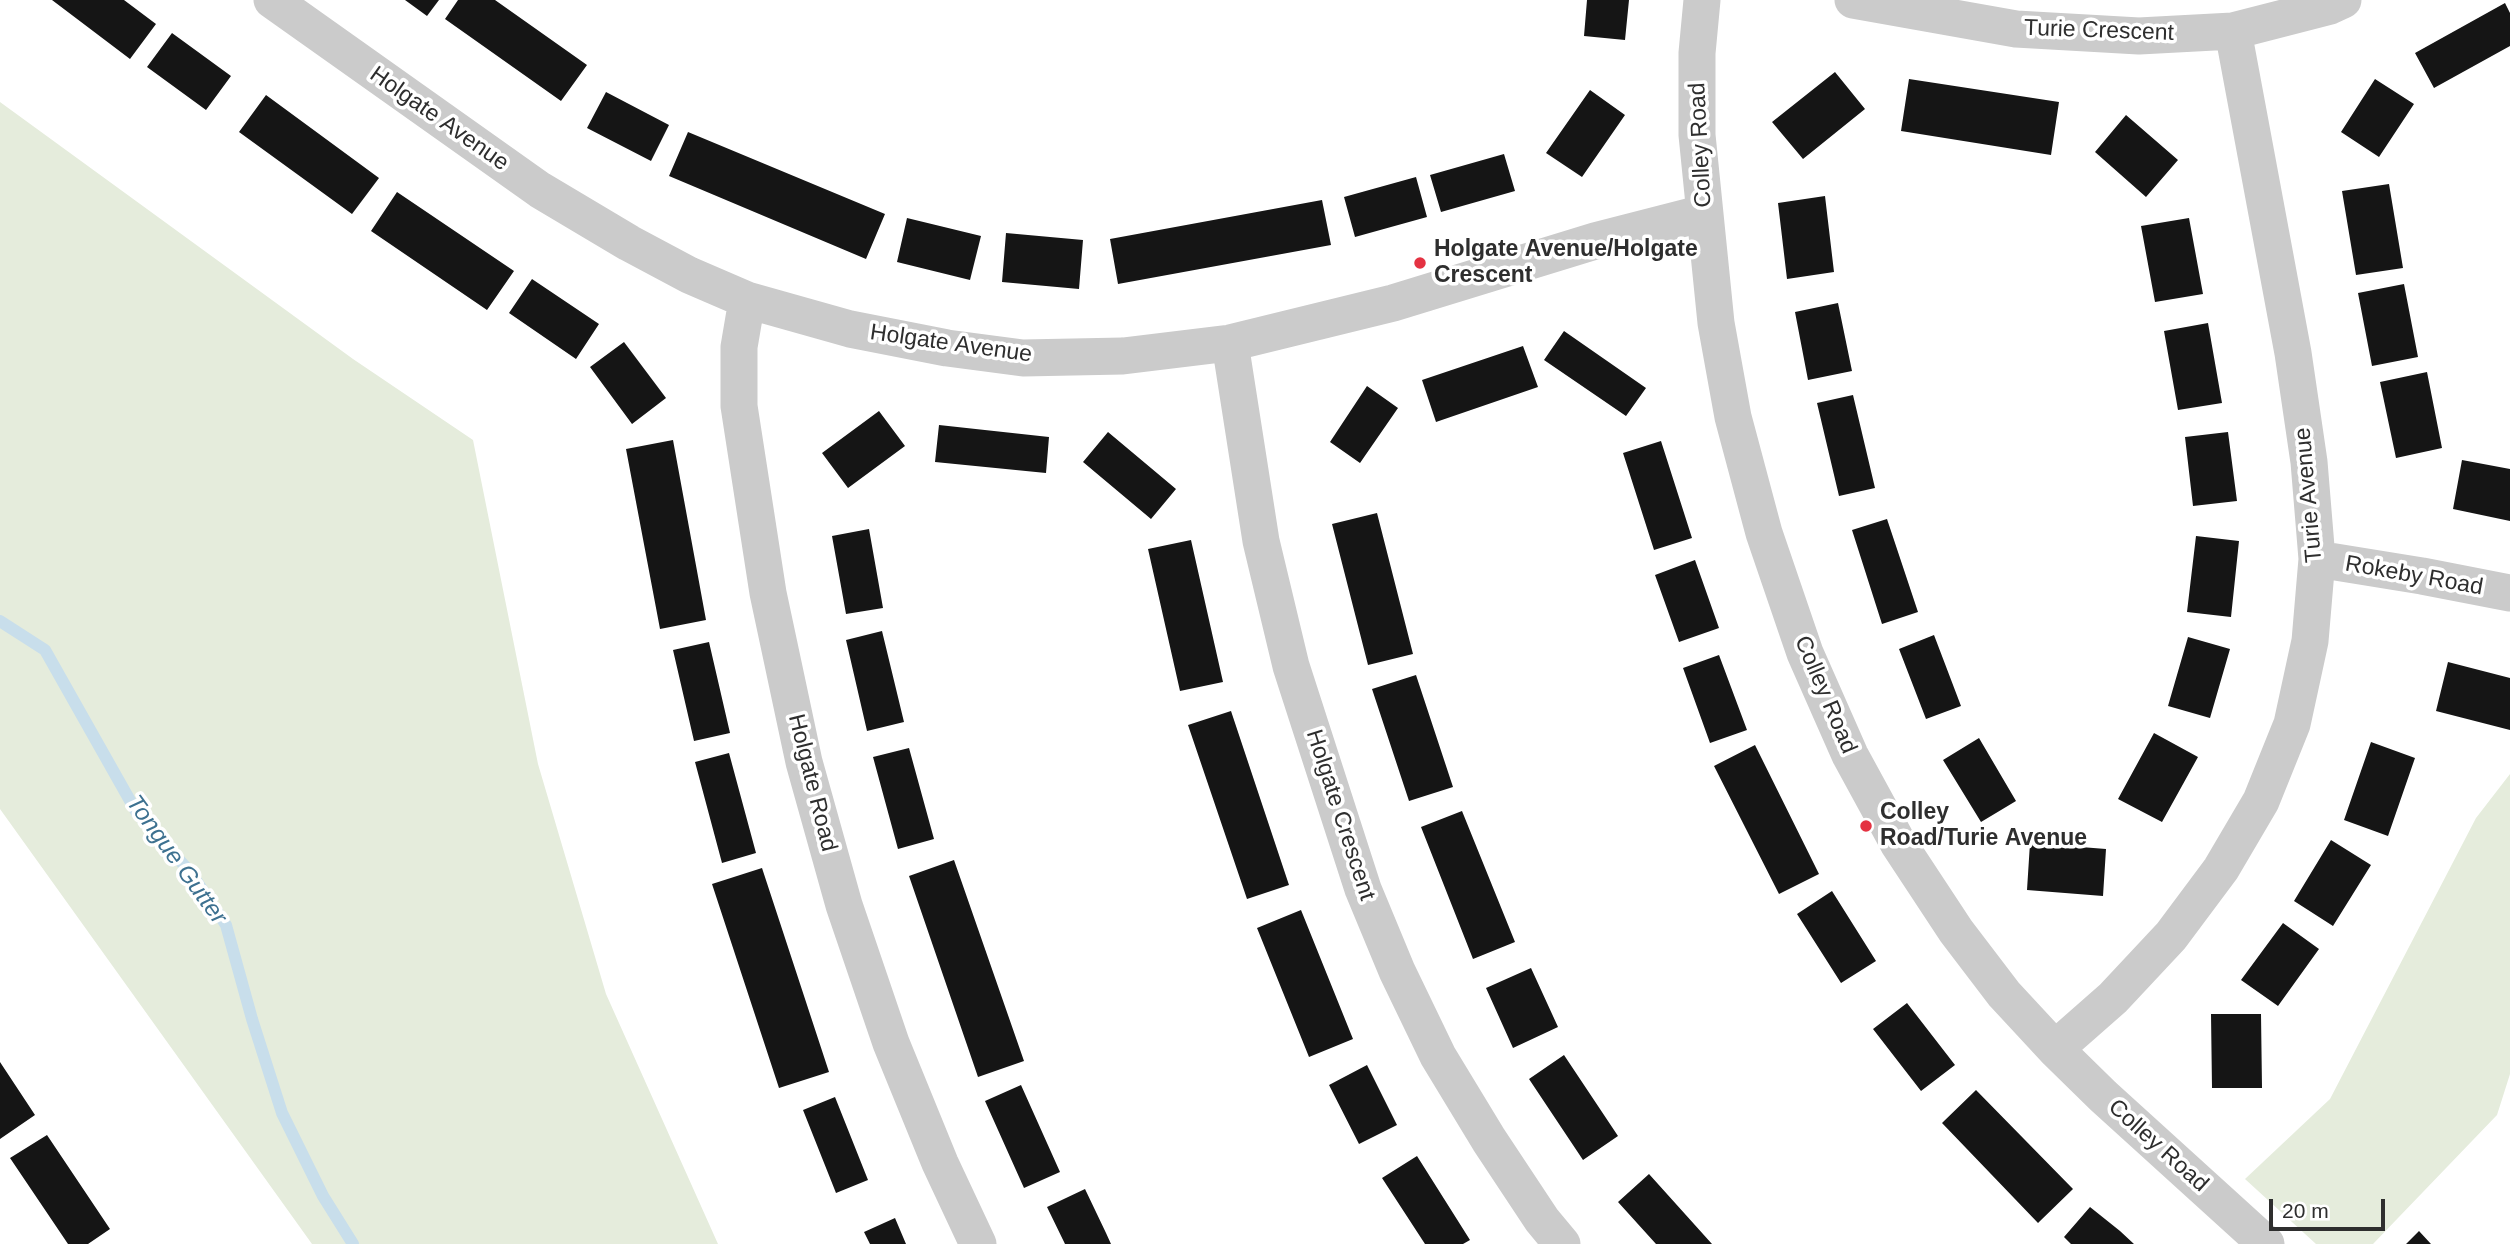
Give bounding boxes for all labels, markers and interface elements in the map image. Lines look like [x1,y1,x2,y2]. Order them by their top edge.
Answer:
street label: Turie Crescent [2024,15,2174,47]
street label: Holgate Avenue [364,61,514,177]
street label: Colley Road [1684,82,1718,208]
place label: Holgate Avenue/Holgate Crescent [1434,236,1698,290]
marker: Holgate Avenue/Holgate Crescent [1412,255,1428,271]
street label: Holgate Avenue [868,319,1034,369]
street label: Turie Avenue [2289,426,2329,564]
street label: Rokeby Road [2343,550,2485,602]
street label: Colley Road [1788,632,1862,758]
street label: Holgate Road [782,711,842,855]
street label: Holgate Crescent [1299,726,1381,904]
water label: Tongue Gutter [120,790,232,930]
place label: Colley Road/Turie Avenue [1880,799,2087,853]
marker: Colley Road/Turie Avenue [1858,818,1874,834]
street label: Colley Road [2102,1094,2214,1198]
scale bar [2272,1184,2388,1228]
text: 20 m [2282,1199,2329,1222]

